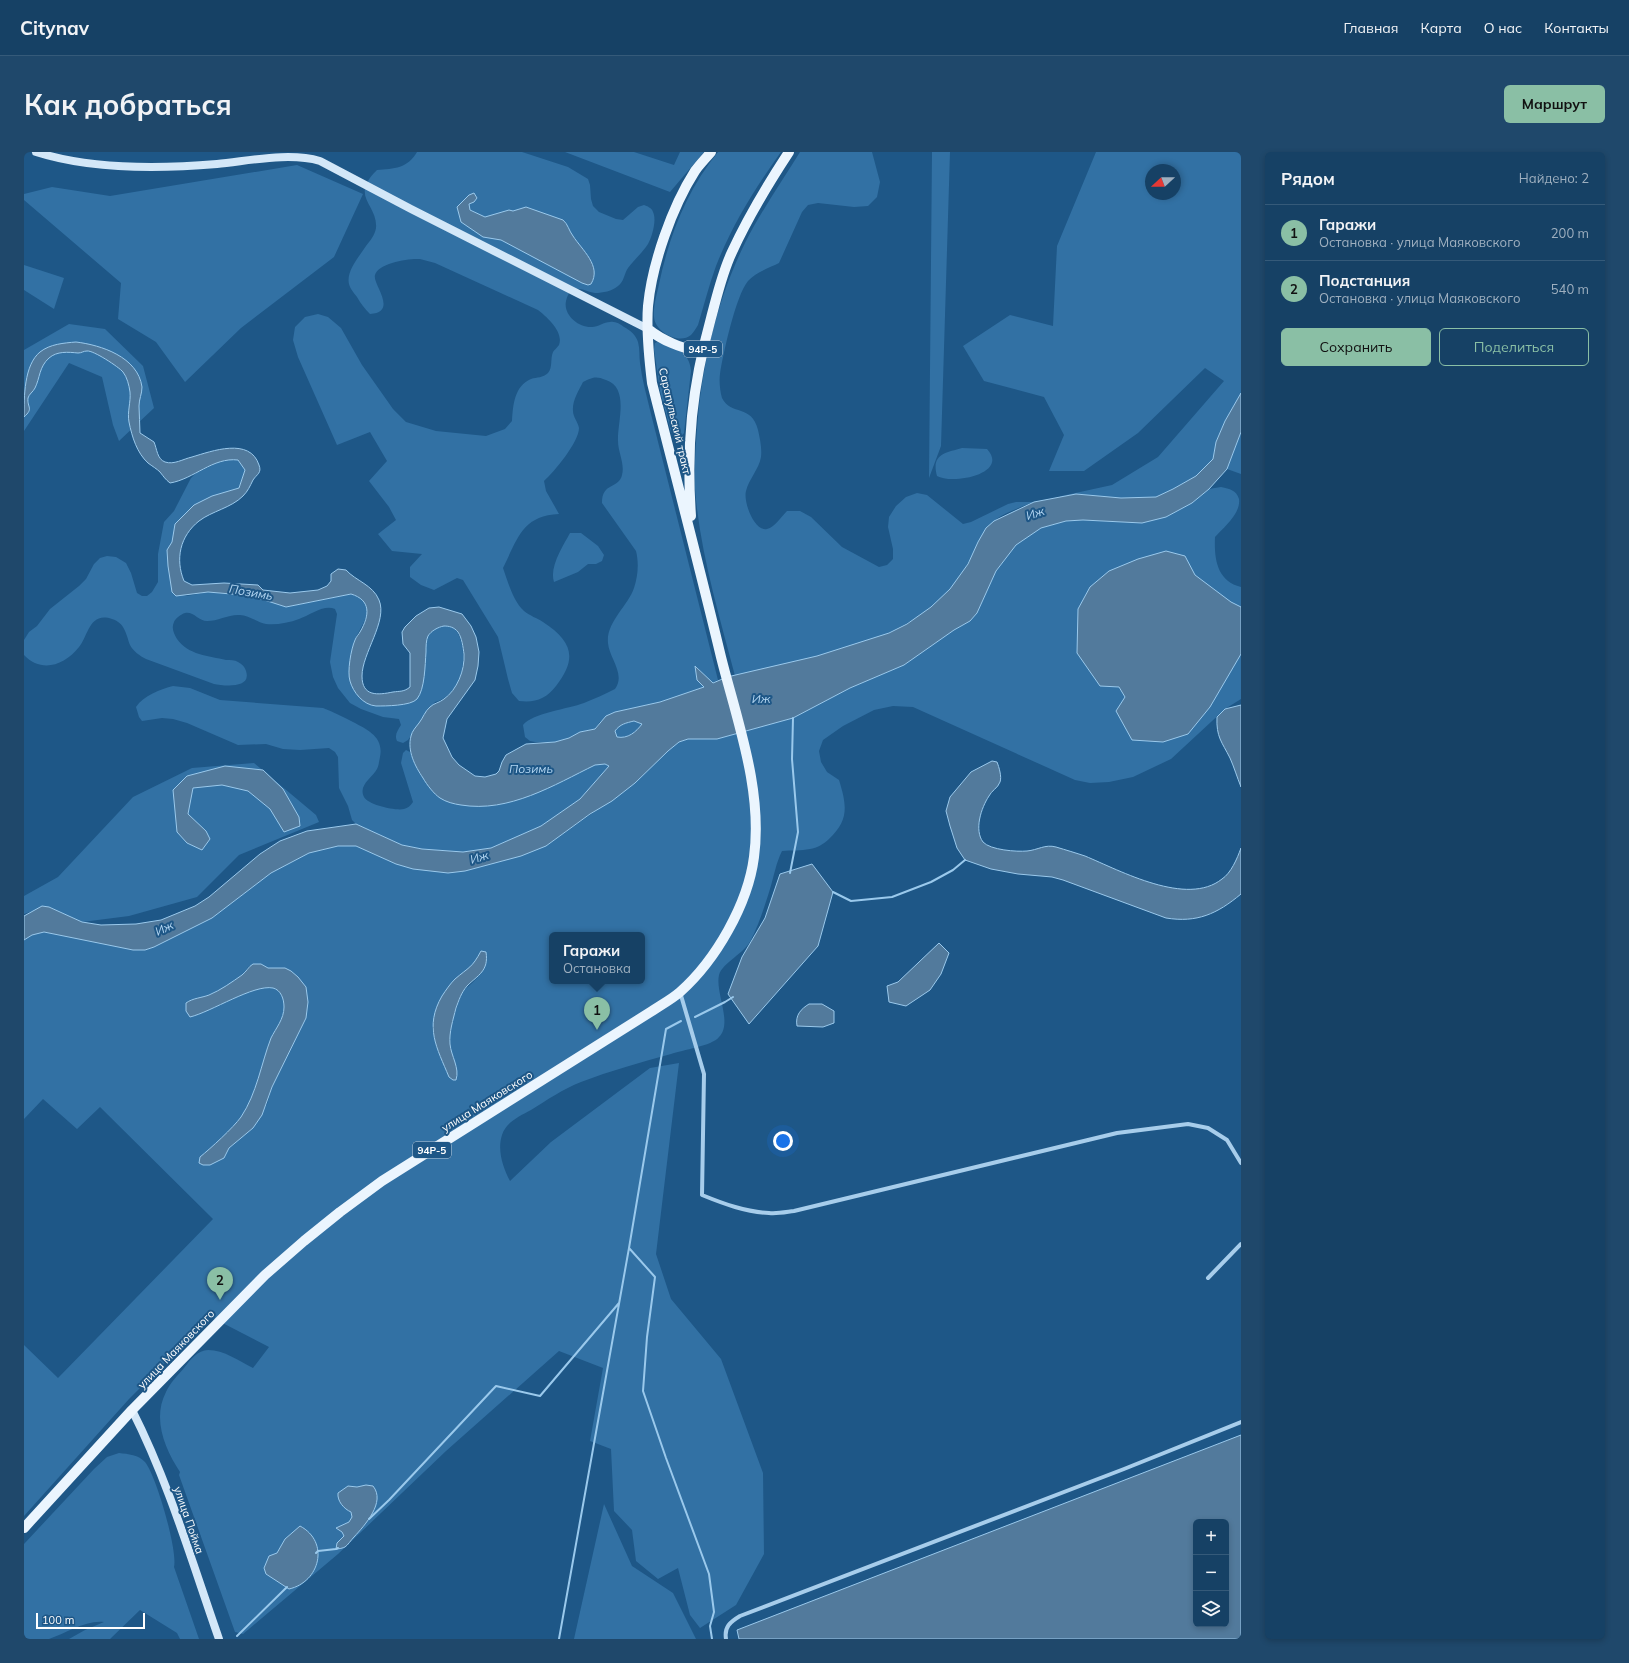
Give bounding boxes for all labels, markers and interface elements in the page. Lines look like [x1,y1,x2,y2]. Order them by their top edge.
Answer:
text: Citynav [20,16,89,40]
text: Главная [1344,19,1399,37]
text: Карта [1421,19,1462,37]
text: О нас [1484,19,1522,37]
text: Контакты [1544,19,1609,37]
button: Маршрут [1504,85,1605,123]
text: Как добраться [24,87,232,122]
north arrow [1145,164,1181,200]
text: Рядом [1281,168,1335,189]
text: Найдено: 2 [1519,170,1589,186]
text: Гаражи [1319,215,1376,234]
text: 1 [1290,225,1298,241]
text: 200 m [1551,225,1589,241]
text: Остановка · улица Маяковского [1319,234,1521,250]
text: Подстанция [1319,271,1410,290]
text: 2 [1290,281,1298,297]
text: 540 m [1551,281,1589,297]
text: Остановка · улица Маяковского [1319,290,1521,306]
button: Сохранить [1281,328,1431,366]
button: Поделиться [1439,328,1589,366]
road number: 94Р-5 [684,341,722,357]
street label: Сарапульский тракт [656,366,694,476]
water label: Иж [1024,503,1046,523]
water label: Позимь [228,581,274,603]
water label: Иж [752,691,771,706]
water label: Позимь [509,761,553,776]
water label: Иж [468,847,490,867]
water label: Иж [152,917,176,939]
popup [549,932,645,984]
text: Гаражи [563,941,620,960]
text: Остановка [563,960,631,976]
pin: 1 [584,997,610,1030]
street label: улица Маяковского [439,1067,535,1135]
your location [773,1131,793,1151]
road number: 94Р-5 [413,1142,451,1158]
pin: 2 [207,1267,233,1300]
street label: улица Маяковского [135,1306,217,1392]
street label: улица Пойма [171,1484,207,1556]
map controls [1193,1519,1229,1627]
button: + [1193,1519,1229,1555]
button: − [1193,1555,1229,1591]
button: layers [1193,1591,1229,1627]
scale bar [36,1611,145,1630]
text: 100 m [42,1613,74,1627]

